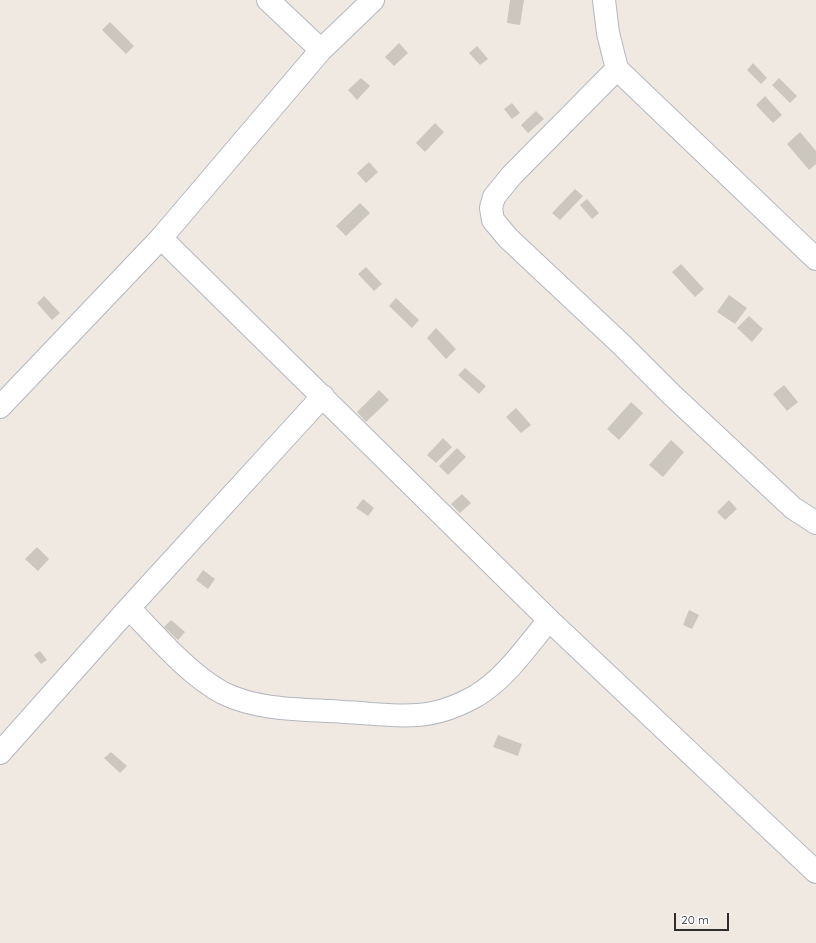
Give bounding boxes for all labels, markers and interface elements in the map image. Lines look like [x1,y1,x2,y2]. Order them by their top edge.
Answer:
scale bar [676,905,731,931]
text: 20 m [681,912,709,927]

